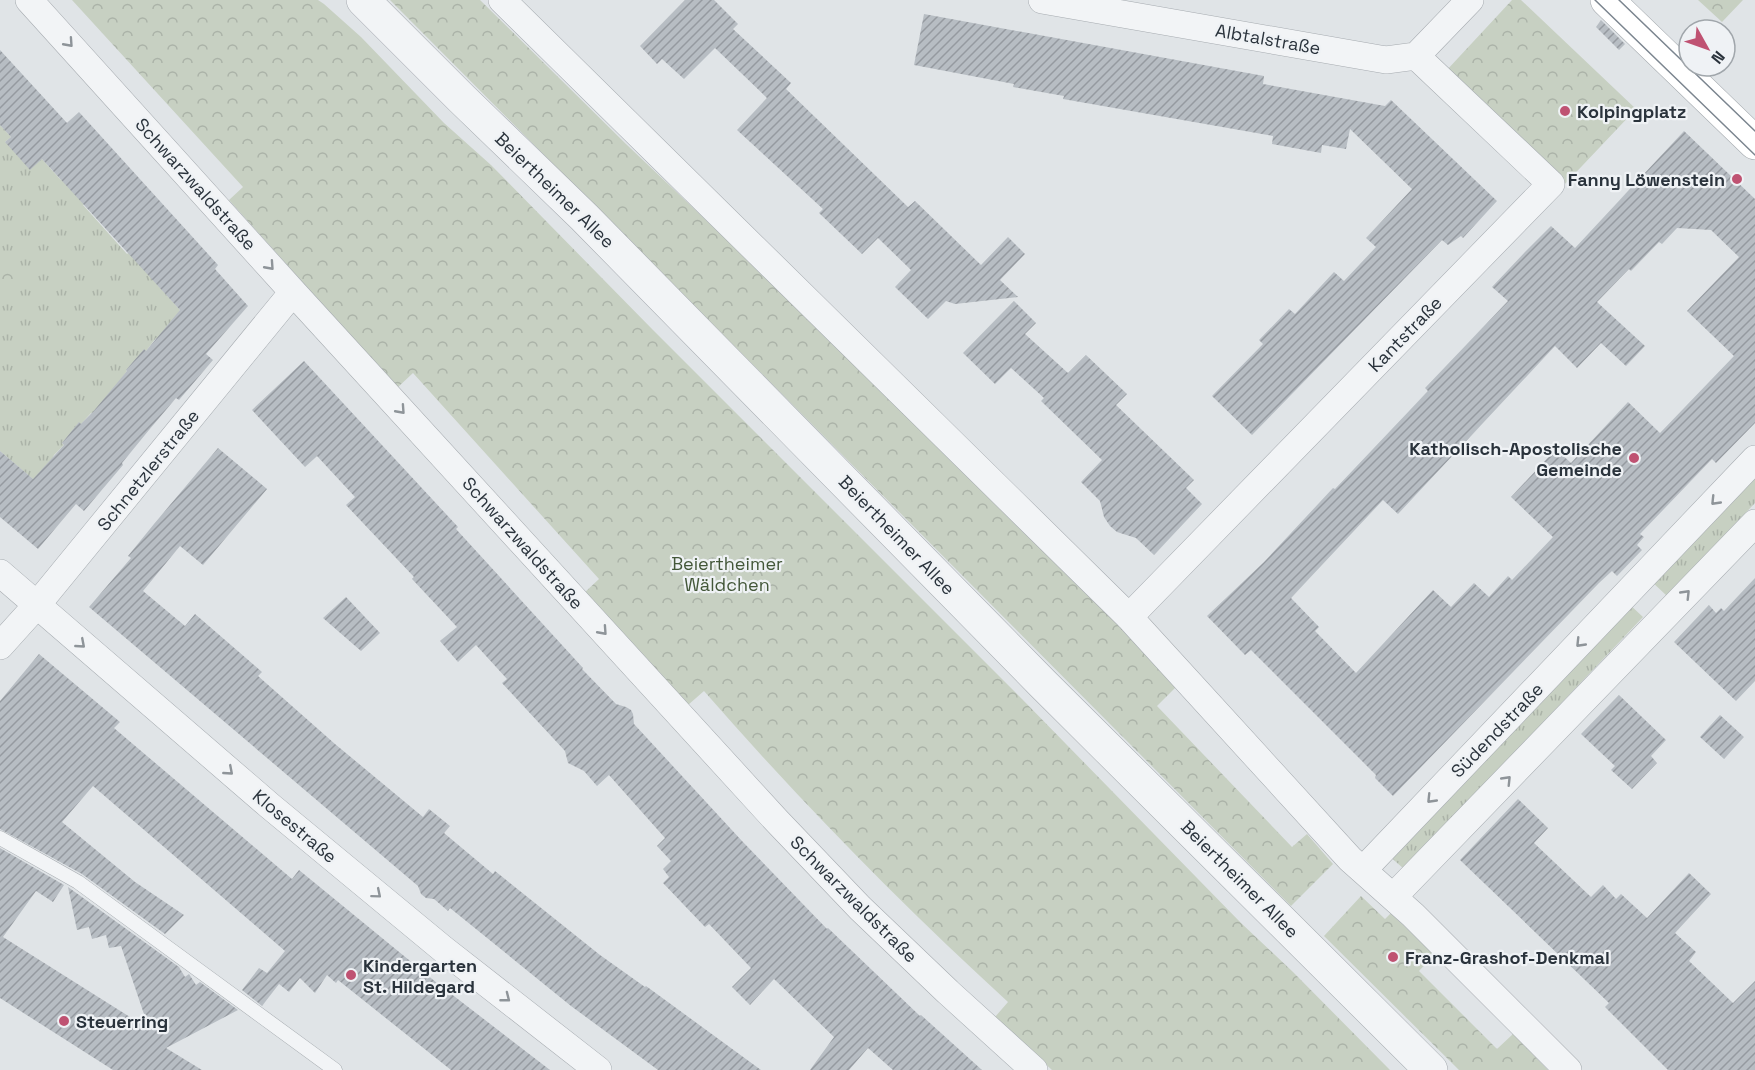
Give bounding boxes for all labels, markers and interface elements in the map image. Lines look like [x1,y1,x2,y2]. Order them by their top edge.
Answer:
street label: Albtalstraße [1214,18,1322,60]
north arrow [1677,18,1737,78]
one-way arrow [61,36,72,47]
text: N [1707,46,1730,68]
place label: Kolpingplatz [1577,100,1686,123]
marker: Kolpingplatz [1558,104,1572,118]
street label: Schwarzwaldstraße [130,113,262,255]
street label: Beiertheimer Allee [490,127,620,253]
place label: Fanny Löwenstein [1568,168,1725,191]
marker: Fanny Löwenstein [1730,172,1744,186]
one-way arrow [263,259,274,270]
street label: Kantstraße [1363,291,1447,377]
one-way arrow [394,403,405,414]
street label: Schnetzlerstraße [92,405,204,535]
place label: Katholisch-Apostolische Gemeinde [1409,437,1622,481]
marker: Katholisch-Apostolische Gemeinde [1627,451,1641,465]
street label: Beiertheimer Allee [834,470,960,600]
street label: Schwarzwaldstraße [457,472,589,614]
one-way arrow [1711,494,1722,505]
park label: Beiertheimer Wäldchen [671,552,783,596]
one-way arrow [1679,591,1690,602]
one-way arrow [596,625,607,635]
one-way arrow [1576,636,1587,646]
one-way arrow [74,637,85,648]
street label: Südendstraße [1446,678,1548,782]
one-way arrow [222,763,233,774]
one-way arrow [1500,776,1511,786]
street label: Klosestraße [248,784,342,868]
one-way arrow [1427,792,1438,802]
street label: Beiertheimer Allee [1176,815,1304,943]
street label: Schwarzwaldstraße [786,831,922,967]
one-way arrow [370,887,381,898]
place label: Franz-Grashof-Denkmal [1405,946,1610,969]
marker: Franz-Grashof-Denkmal [1386,950,1400,964]
place label: Kindergarten St. Hildegard [363,954,477,998]
marker: Kindergarten St. Hildegard [344,968,358,982]
one-way arrow [500,990,511,1001]
place label: Steuerring [76,1010,168,1033]
marker: Steuerring [57,1014,71,1028]

